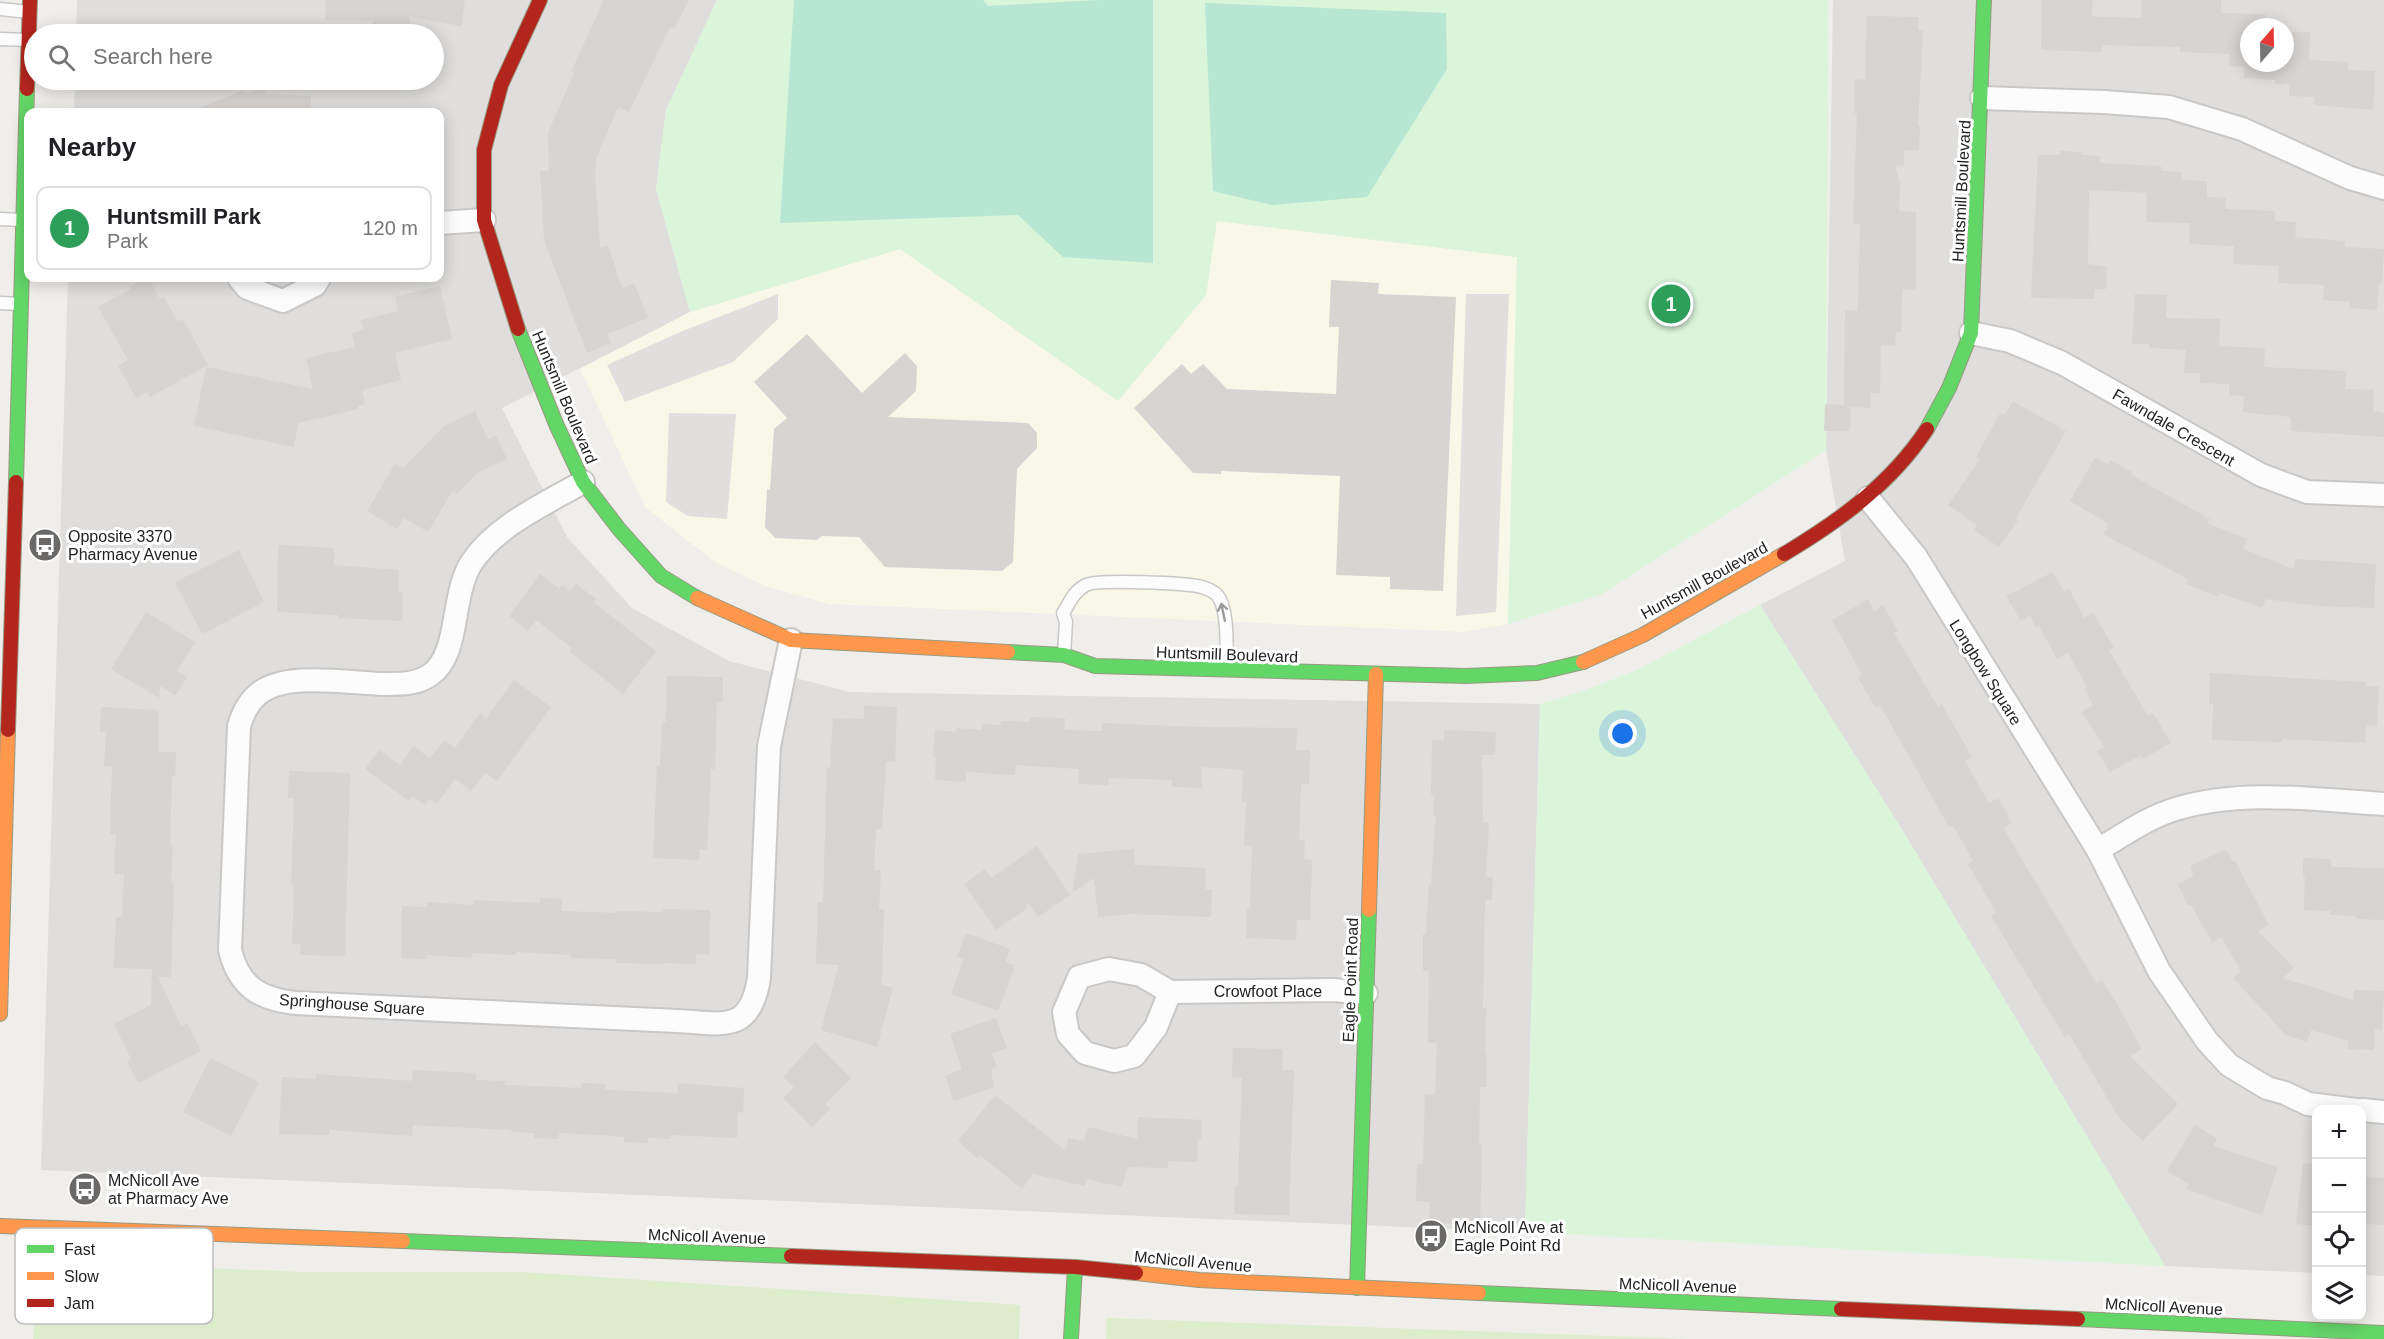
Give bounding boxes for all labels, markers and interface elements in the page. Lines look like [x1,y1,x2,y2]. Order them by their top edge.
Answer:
north arrow [2240,18,2294,72]
search box [24,24,444,90]
icon: search [45,41,78,74]
text: Search here [93,44,213,69]
street label: Huntsmill Boulevard [1949,120,1974,263]
text: Nearby [48,132,136,162]
text: Huntsmill Park [107,204,261,229]
text: 1 [64,217,75,239]
text: 120 m [362,217,418,239]
text: Park [107,230,148,252]
pin: 1 [1652,282,1690,326]
street label: Huntsmill Boulevard [529,328,600,466]
street label: Fawndale Crescent [2110,386,2238,470]
bus stop icon: Opposite 3370 Pharmacy Avenue [27,527,63,563]
place label: Opposite 3370 Pharmacy Avenue [68,528,198,563]
street label: Huntsmill Boulevard [1638,539,1771,622]
one-way arrow [1217,603,1228,623]
street label: Longbow Square [1946,616,2025,728]
street label: Huntsmill Boulevard [1156,644,1298,665]
your location [1608,719,1637,748]
street label: Eagle Point Road [1340,917,1361,1043]
street label: Crowfoot Place [1214,983,1322,1000]
street label: Springhouse Square [279,991,425,1018]
map controls [2312,1105,2366,1321]
button: + [2312,1105,2366,1159]
button: − [2312,1159,2366,1213]
bus stop icon: McNicoll Ave at Pharmacy Ave [67,1171,103,1207]
place label: McNicoll Ave at Pharmacy Ave [108,1172,229,1207]
button: locate [2312,1213,2366,1267]
bus stop icon: McNicoll Ave at Eagle Point Rd [1413,1218,1449,1254]
place label: McNicoll Ave at Eagle Point Rd [1454,1219,1564,1254]
street label: McNicoll Avenue [648,1226,766,1247]
legend [15,1228,213,1324]
text: Fast [64,1241,96,1258]
street label: McNicoll Avenue [1133,1248,1253,1275]
button: layers [2312,1267,2366,1321]
text: Slow [64,1268,99,1285]
street label: McNicoll Avenue [1619,1275,1737,1296]
text: Jam [64,1295,94,1312]
street label: McNicoll Avenue [2105,1295,2223,1318]

